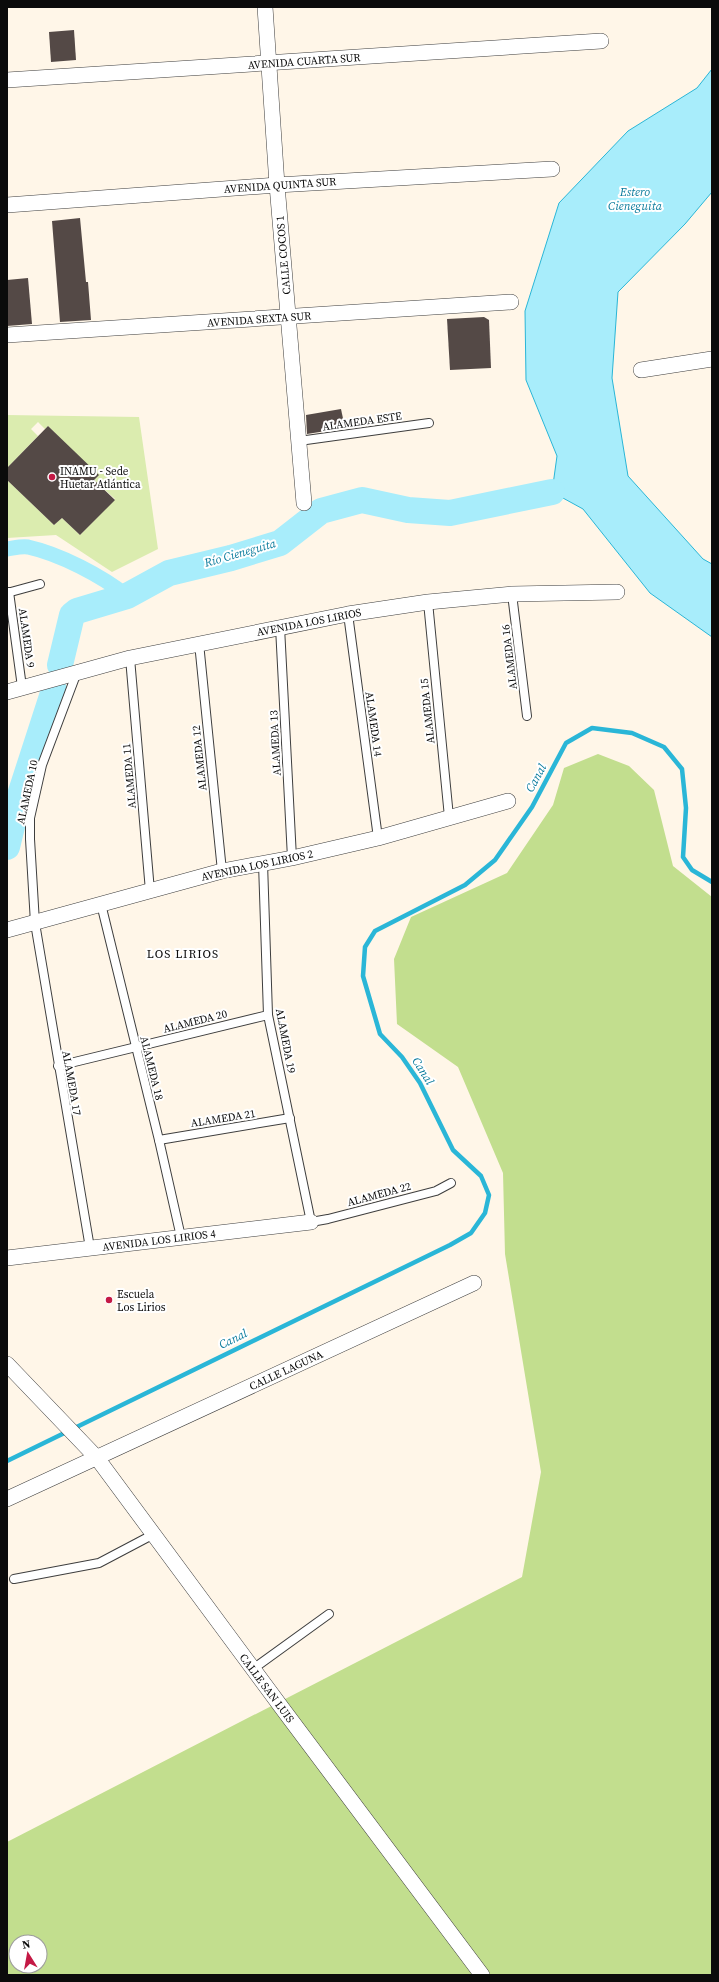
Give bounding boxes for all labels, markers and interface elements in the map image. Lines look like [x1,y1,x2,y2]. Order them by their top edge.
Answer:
street label: AVENIDA CUARTA SUR [247,50,361,73]
street label: AVENIDA QUINTA SUR [223,174,337,197]
water label: Estero Cieneguita [608,184,663,214]
street label: CALLE COCOS 1 [273,215,294,295]
street label: AVENIDA SEXTA SUR [206,308,312,331]
street label: ALAMEDA ESTE [321,408,403,434]
place label: INAMU - Sede Huetar Atlántica [60,464,141,492]
marker: INAMU - Sede Huetar Atlántica [47,472,57,482]
water label: Río Cieneguita [201,535,278,571]
street label: AVENIDA LOS LIRIOS [256,605,363,640]
street label: ALAMEDA 9 [15,607,38,669]
street label: ALAMEDA 16 [498,623,521,690]
street label: ALAMEDA 15 [417,677,438,744]
street label: ALAMEDA 14 [362,691,386,758]
street label: ALAMEDA 13 [266,709,285,776]
street label: ALAMEDA 12 [189,724,210,791]
street label: ALAMEDA 11 [119,743,140,809]
street label: ALAMEDA 10 [13,758,42,826]
water label: Canal [522,761,551,795]
street label: AVENIDA LOS LIRIOS 2 [200,846,315,885]
district label: LOS LIRIOS [147,946,219,962]
street label: ALAMEDA 20 [162,1006,229,1037]
street label: ALAMEDA 19 [272,1008,299,1075]
street label: ALAMEDA 18 [136,1035,167,1102]
street label: ALAMEDA 17 [58,1050,85,1117]
water label: Canal [408,1054,438,1088]
street label: ALAMEDA 21 [190,1106,257,1131]
street label: ALAMEDA 22 [346,1179,413,1210]
street label: AVENIDA LOS LIRIOS 4 [101,1226,217,1255]
place label: Escuela Los Lirios [117,1287,166,1315]
marker: Escuela Los Lirios [104,1295,114,1305]
water label: Canal [216,1325,250,1353]
street label: CALLE LAGUNA [247,1347,326,1394]
street label: CALLE SAN LUIS [236,1651,298,1726]
north arrow [8,1934,48,1974]
text: N [21,1937,32,1953]

